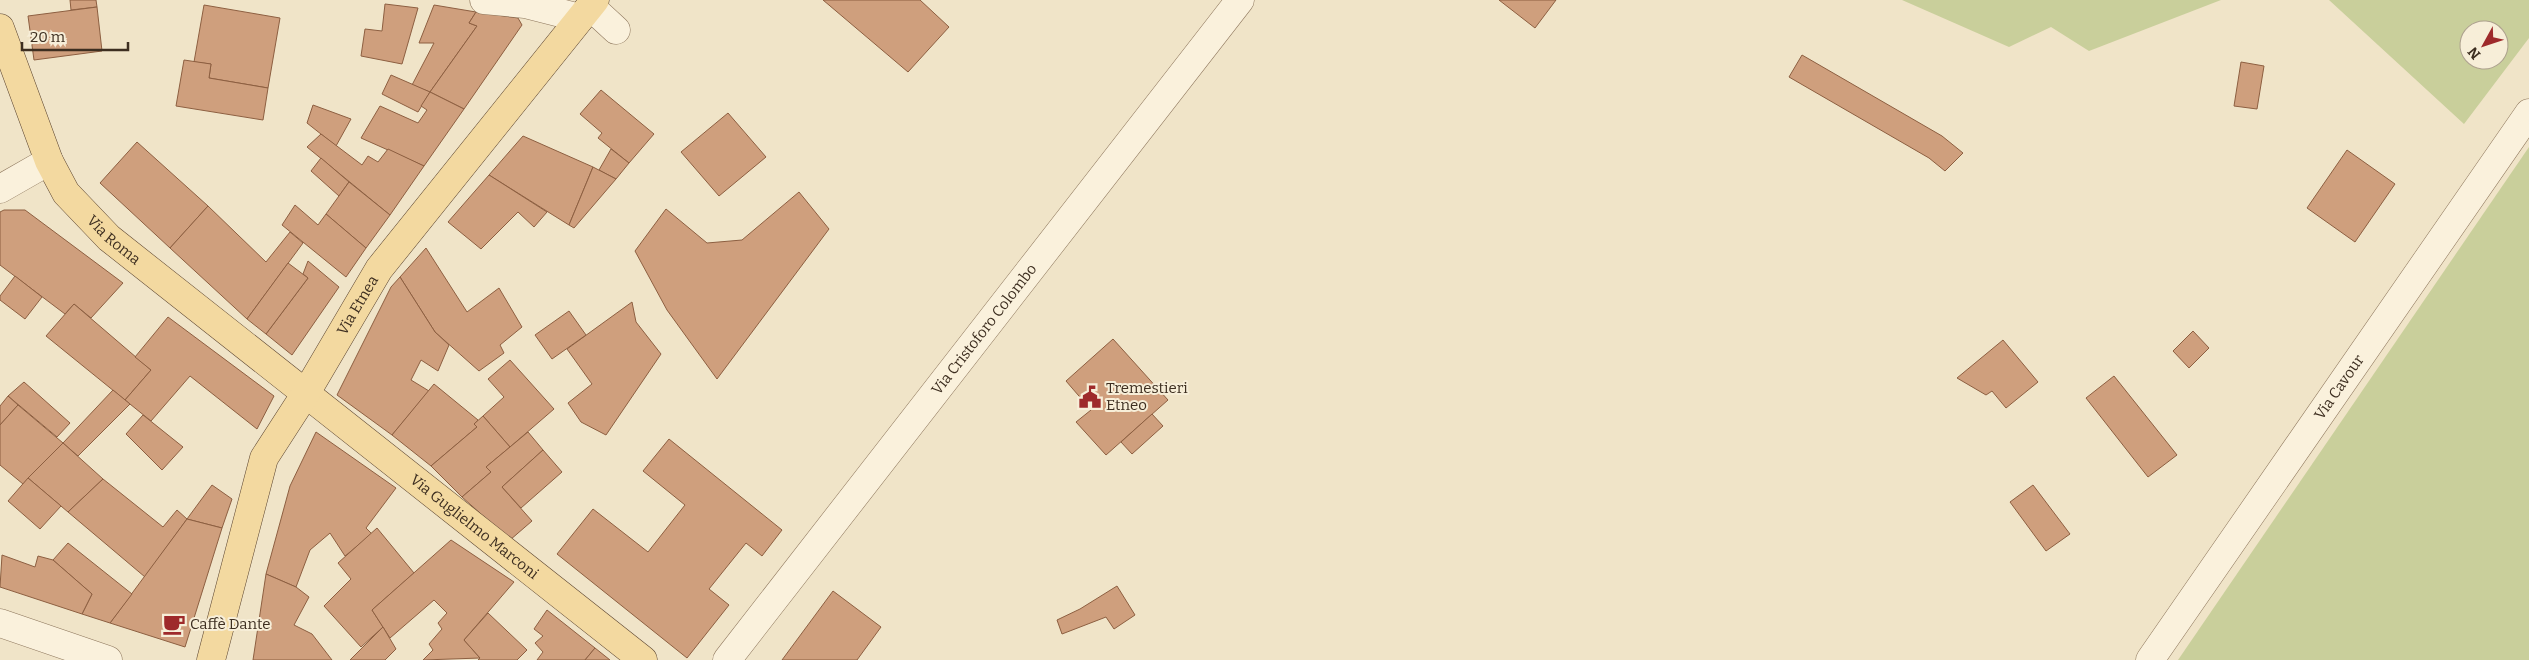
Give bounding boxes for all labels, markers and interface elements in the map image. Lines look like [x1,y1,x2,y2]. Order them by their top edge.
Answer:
scale bar [22,20,129,52]
north arrow [2459,20,2509,70]
text: 20 m [30,28,66,46]
text: N [2464,43,2484,63]
street label: Via Roma [83,211,144,268]
street label: Via Cristoforo Colombo [928,260,1041,398]
street label: Via Etnea [333,272,382,338]
street label: Via Cavour [2310,351,2368,423]
place label: Tremestieri Etneo [1106,379,1188,414]
public building icon: Tremestieri Etneo [1077,384,1103,410]
street label: Via Guglielmo Marconi [407,471,543,583]
cafe icon: Caffè Dante [161,611,187,637]
place label: Caffè Dante [190,615,270,633]

